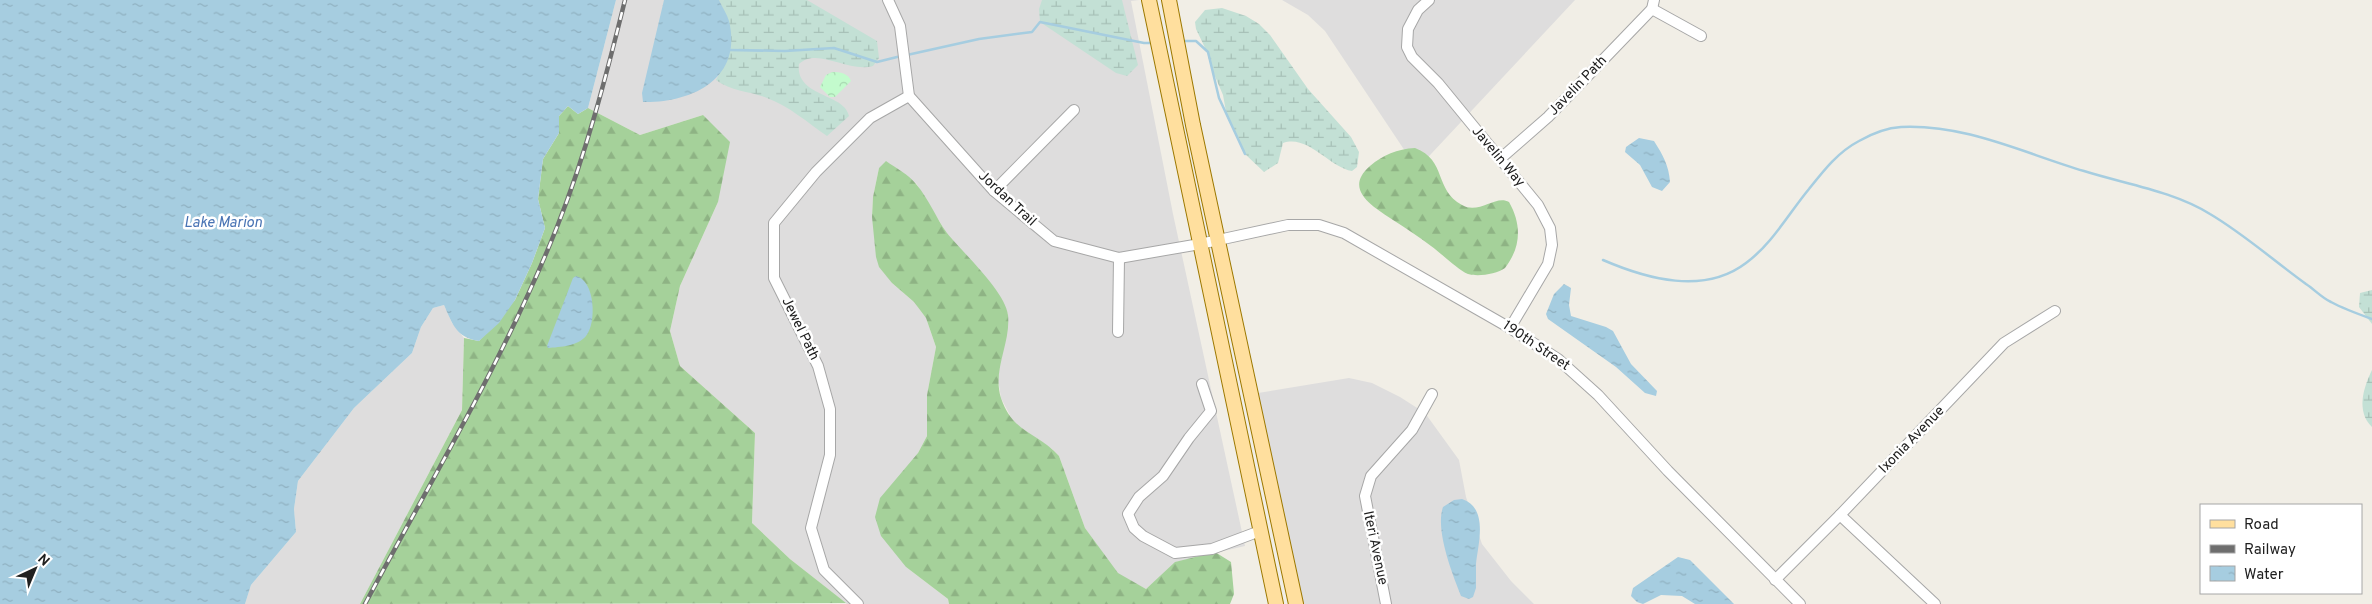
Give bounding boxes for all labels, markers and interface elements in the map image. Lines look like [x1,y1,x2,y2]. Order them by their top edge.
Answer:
street label: Javelin Path [1545,53,1611,119]
street label: Javelin Way [1468,123,1528,191]
street label: Jordan Trail [974,168,1040,230]
water label: Lake Marion [184,214,262,233]
street label: Jewel Path [777,295,823,363]
street label: 190th Street [1499,317,1573,375]
street label: Ixonia Avenue [1876,403,1948,477]
legend [2200,504,2362,594]
street label: Iteri Avenue [1359,509,1391,587]
text: Road [2244,516,2279,535]
text: Railway [2244,541,2296,560]
north arrow [10,544,60,594]
text: N [33,551,53,570]
text: Water [2244,566,2284,585]

